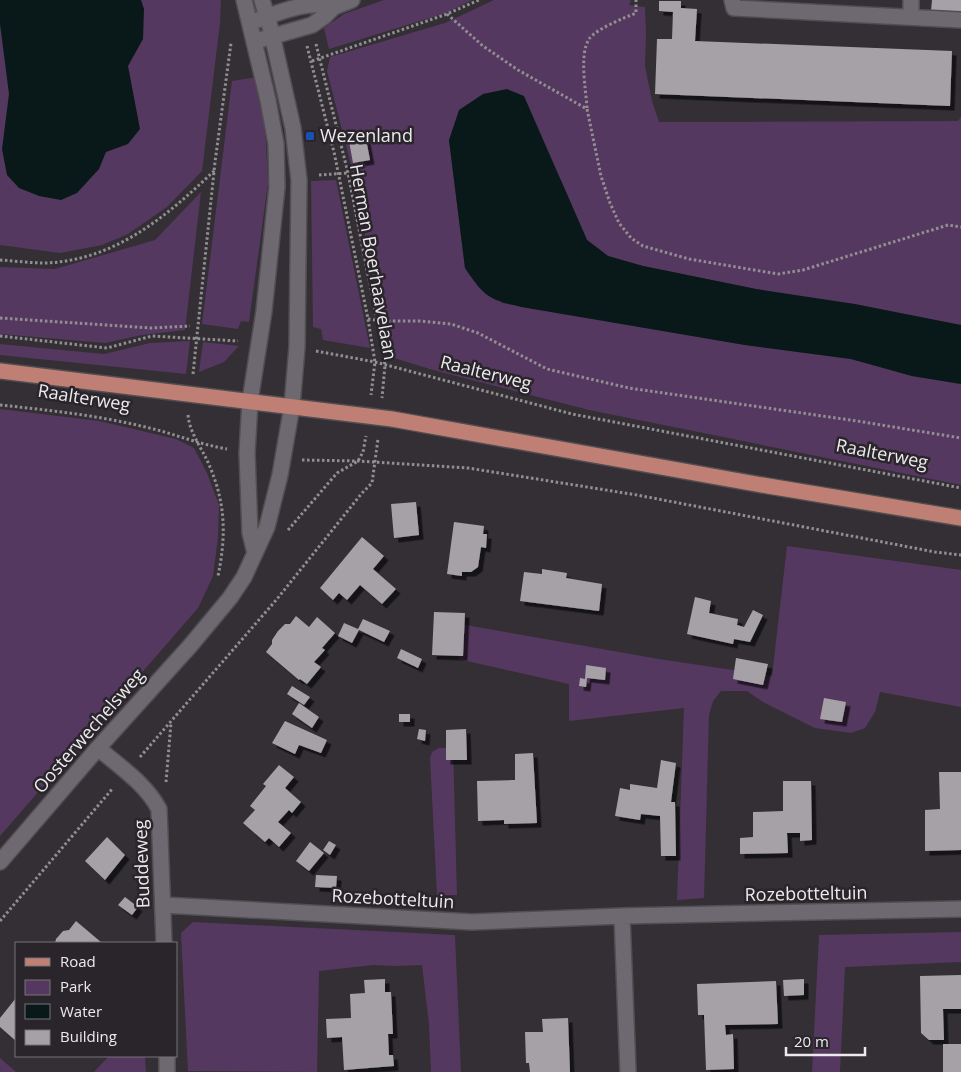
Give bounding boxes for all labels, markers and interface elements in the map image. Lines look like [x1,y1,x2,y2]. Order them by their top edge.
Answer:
place label: Wezenland [320,123,413,147]
marker: Wezenland [304,130,316,142]
street label: Herman Boerhaavelaan [345,162,403,362]
street label: Raalterweg [438,349,535,395]
street label: Raalterweg [36,378,132,416]
street label: Raalterweg [834,432,931,474]
street label: Oosterwechelsweg [27,663,149,798]
street label: Buddeweg [127,819,155,909]
street label: Rozebotteltuin [744,880,868,906]
street label: Rozebotteltuin [331,883,455,913]
legend [15,942,178,1057]
text: Road [60,951,96,971]
text: Park [60,976,91,996]
text: Water [60,1001,102,1021]
scale bar [786,1024,865,1056]
text: Building [60,1026,117,1046]
text: 20 m [794,1031,829,1051]

